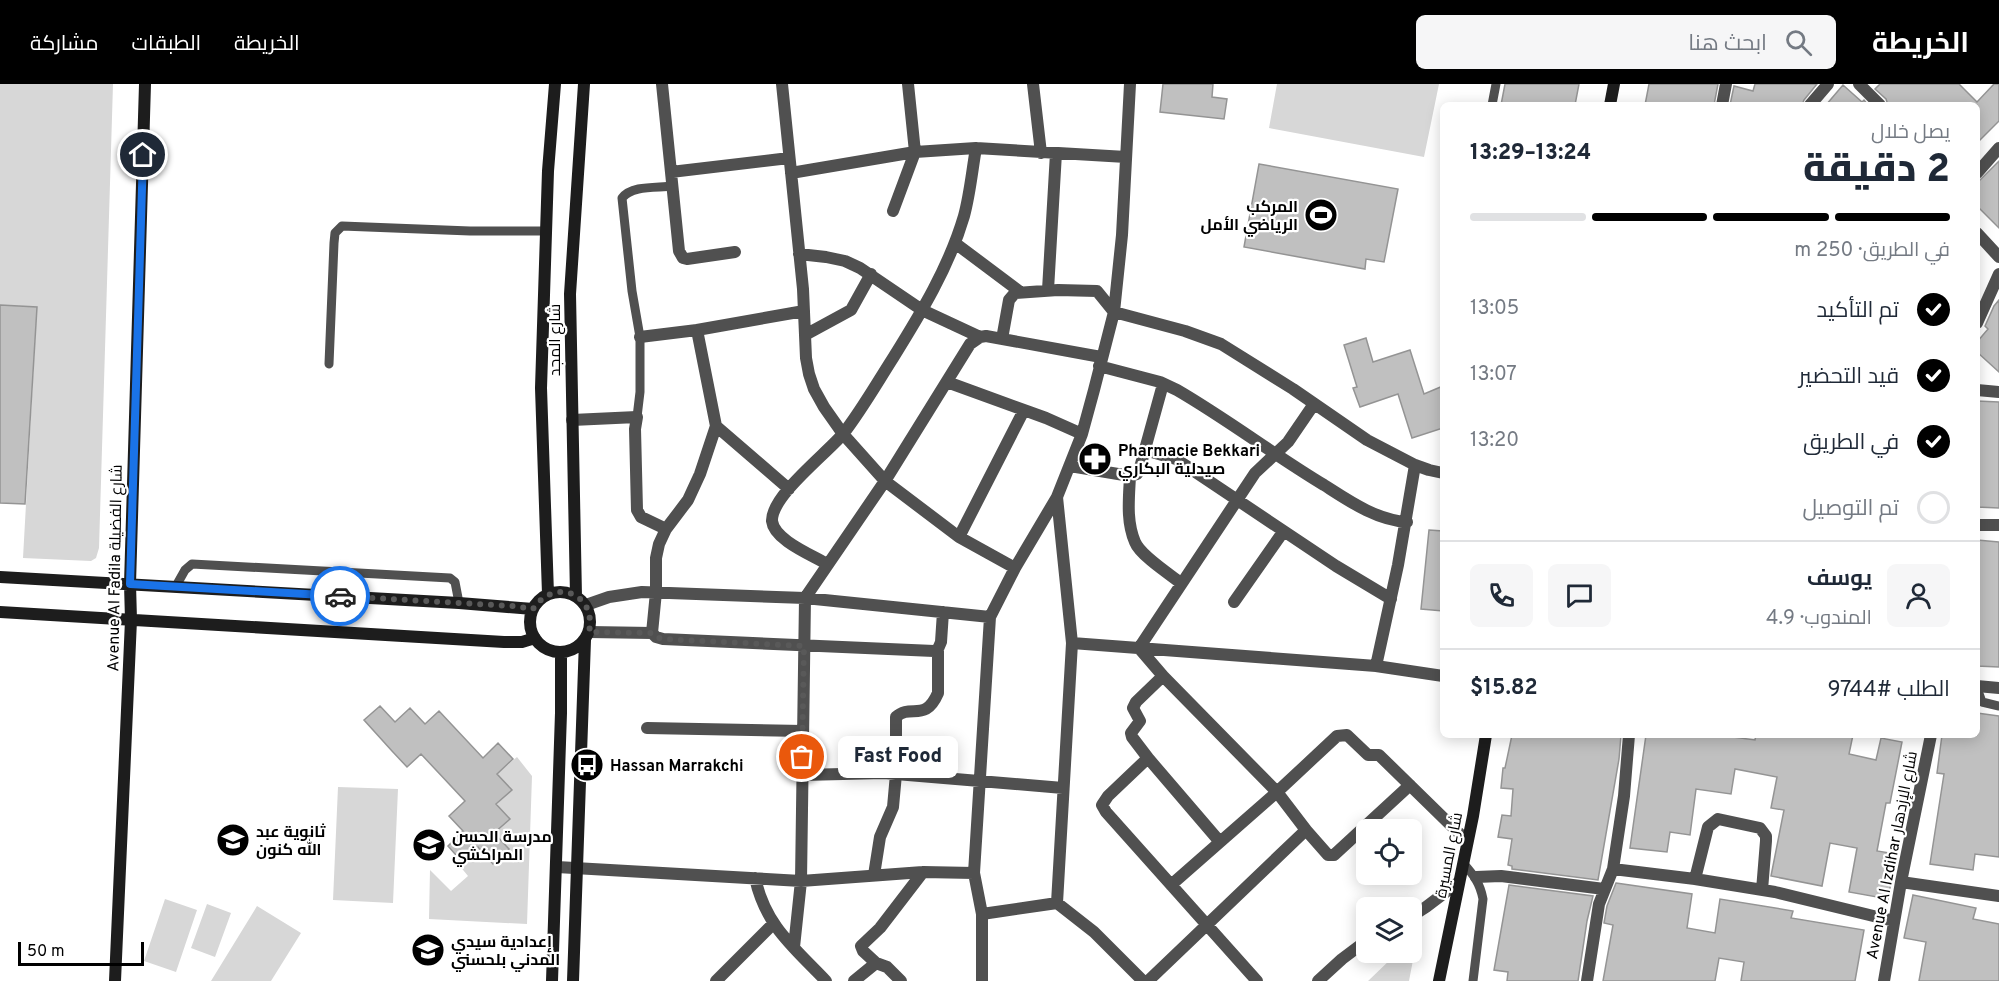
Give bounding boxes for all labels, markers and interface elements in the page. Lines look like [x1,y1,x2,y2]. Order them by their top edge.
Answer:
search box [1416,15,1836,69]
icon: search [1782,26,1815,59]
text: الخريطة [1872,27,1969,63]
text: مشاركة [30,31,99,58]
text: الطبقات [132,31,201,58]
text: الخريطة [234,31,300,58]
text: ابحث هنا [1688,31,1767,58]
text: يصل خلال [1871,120,1950,146]
pin [117,129,168,180]
icon: home [126,138,159,171]
text: 13:24–13:29 [1470,140,1591,167]
text: 2 دقيقة [1803,147,1950,196]
sports icon: المركب الرياضي الأمل [1303,197,1339,233]
place label: المركب الرياضي الأمل [1201,198,1298,237]
text: في الطريق · 250 m [1794,238,1950,264]
icon: check [1917,293,1950,326]
text: 13:05 [1470,296,1519,322]
text: تم التأكيد [1817,298,1899,325]
street label: شارع المجد [546,304,566,376]
icon: check [1917,359,1950,392]
text: 13:07 [1470,362,1517,388]
text: قيد التحضير [1799,364,1899,391]
icon: check [1917,425,1950,458]
text: 13:20 [1470,428,1519,454]
text: في الطريق [1803,430,1899,457]
pharmacy icon: Pharmacie Bekkari صيدلية البكاري [1077,441,1113,477]
place label: Pharmacie Bekkari صيدلية البكاري [1118,442,1260,481]
street label: Avenue Al Fadila شارع الفضيلة [104,464,128,672]
text: تم التوصيل [1802,496,1899,523]
button: phone [1470,564,1533,627]
button: chat [1548,564,1611,627]
button: person [1887,564,1950,627]
courier [310,566,370,626]
text: يوسف [1807,566,1872,593]
icon: car [324,580,357,613]
text: المندوب · 4.9 [1766,606,1872,632]
text: $15.82 [1470,675,1538,702]
text: الطلب #9744 [1828,677,1950,704]
pin [776,731,827,782]
callout: Fast Food [838,736,958,778]
icon: bag [785,740,818,773]
text: Fast Food [854,744,942,770]
bus stop icon: Hassan Marrakchi [569,747,605,783]
street label: Avenue Al Izdihar شارع الإزدهار [1863,750,1923,961]
place label: Hassan Marrakchi [610,757,744,777]
street label: شارع المسيرة [1432,811,1468,900]
map controls [1356,819,1422,963]
button: locate [1356,819,1422,885]
school or university icon: ثانوية عبد الله كنون [215,822,251,858]
place label: ثانوية عبد الله كنون [256,823,327,861]
school or university icon: مدرسة الحسن المراكشي [411,827,447,863]
place label: مدرسة الحسن المراكشي [452,828,552,867]
button: layers [1356,897,1422,963]
school or university icon: إعدادية سيدي المدني بلحسني [410,932,446,968]
place label: إعدادية سيدي المدني بلحسني [451,933,560,972]
scale bar [18,939,144,966]
text: 50 m [27,942,65,962]

